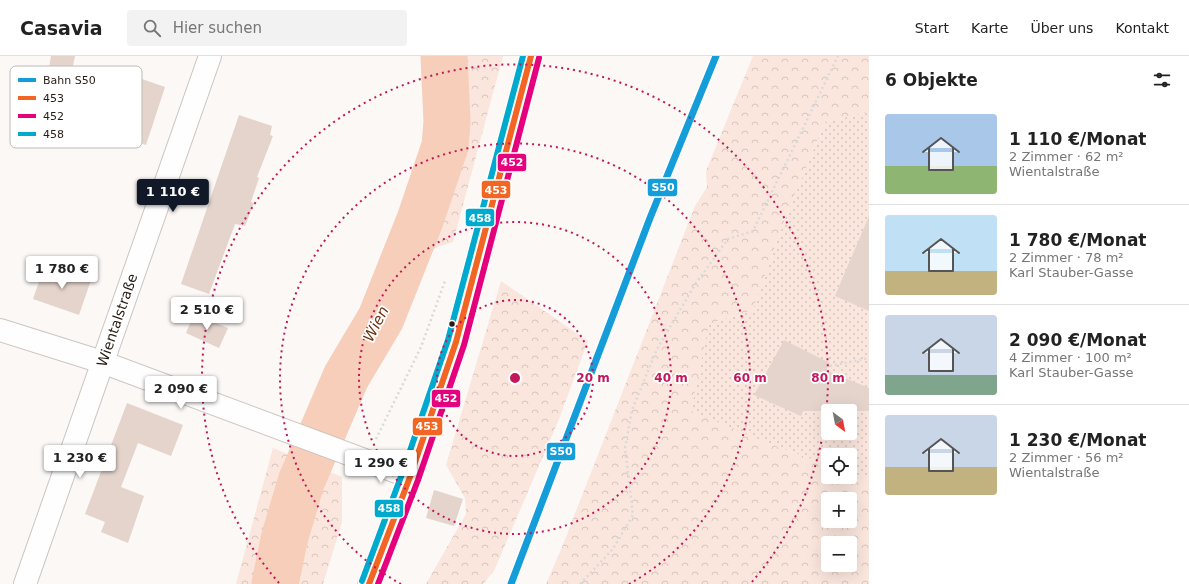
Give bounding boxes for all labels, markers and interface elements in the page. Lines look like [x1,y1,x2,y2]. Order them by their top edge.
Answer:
search box [127,10,407,46]
text: Casavia [20,17,103,39]
icon: search [141,17,163,39]
text: Hier suchen [173,19,262,37]
text: Start [915,20,949,36]
text: Karte [971,20,1008,36]
text: Über uns [1030,20,1093,36]
text: Kontakt [1115,20,1169,36]
legend [10,66,142,148]
icon: filters [1151,69,1173,91]
text: 6 Objekte [885,70,978,90]
text: Bahn S50 [43,74,96,87]
text: 453 [43,92,64,105]
text: 452 [43,110,64,123]
text: 458 [43,128,64,141]
text: 1 110 €/Monat [1009,129,1147,149]
icon: home [917,130,965,178]
text: 2 Zimmer · 62 m² [1009,149,1124,164]
line badge: 452 [497,153,527,172]
text: 452 [501,156,523,169]
text: Wientalstraße [1009,164,1099,179]
line badge: S50 [647,178,678,197]
pin: 1 110 € [136,179,210,213]
line badge: 453 [481,180,511,199]
text: S50 [651,181,675,194]
text: 1 110 € [146,184,200,199]
text: 453 [485,184,507,197]
line badge: 458 [465,208,495,227]
text: 458 [469,212,491,225]
text: 1 780 €/Monat [1009,230,1147,250]
icon: home [917,231,965,279]
text: 2 Zimmer · 78 m² [1009,250,1124,265]
pin: 1 780 € [25,256,99,290]
text: 1 780 € [35,261,89,276]
text: Karl Stauber-Gasse [1009,265,1133,280]
street label: Wientalstraße [94,271,140,369]
pin: 2 510 € [170,297,244,331]
text: 2 510 € [180,302,234,317]
water label: Wien [359,303,393,345]
unlabelled marker [447,319,457,329]
text: 2 090 €/Monat [1009,330,1147,350]
icon: home [917,331,965,379]
text: 4 Zimmer · 100 m² [1009,350,1132,365]
text: Karl Stauber-Gasse [1009,365,1133,380]
centre of rings [508,371,522,385]
text: 20 m [576,371,610,385]
text: 40 m [654,371,688,385]
text: 60 m [733,371,767,385]
text: 80 m [811,371,845,385]
pin: 2 090 € [144,376,218,410]
text: 2 090 € [154,381,208,396]
line badge: 452 [431,389,461,408]
text: 452 [435,392,457,405]
north arrow [821,404,857,440]
map controls [821,404,857,572]
line badge: 453 [412,417,443,436]
text: 453 [416,420,438,433]
text: 1 230 €/Monat [1009,430,1147,450]
icon: home [917,431,965,479]
line badge: S50 [546,442,576,461]
pin: 1 230 € [43,445,117,479]
text: S50 [549,445,573,458]
button: locate [821,448,857,484]
text: 1 230 € [53,450,107,465]
pin: 1 290 € [344,450,418,484]
text: 2 Zimmer · 56 m² [1009,450,1124,465]
text: 1 290 € [354,455,408,470]
text: Wientalstraße [1009,465,1099,480]
button: + [821,492,857,528]
line badge: 458 [374,499,404,518]
text: 458 [378,502,400,515]
button: − [821,536,857,572]

